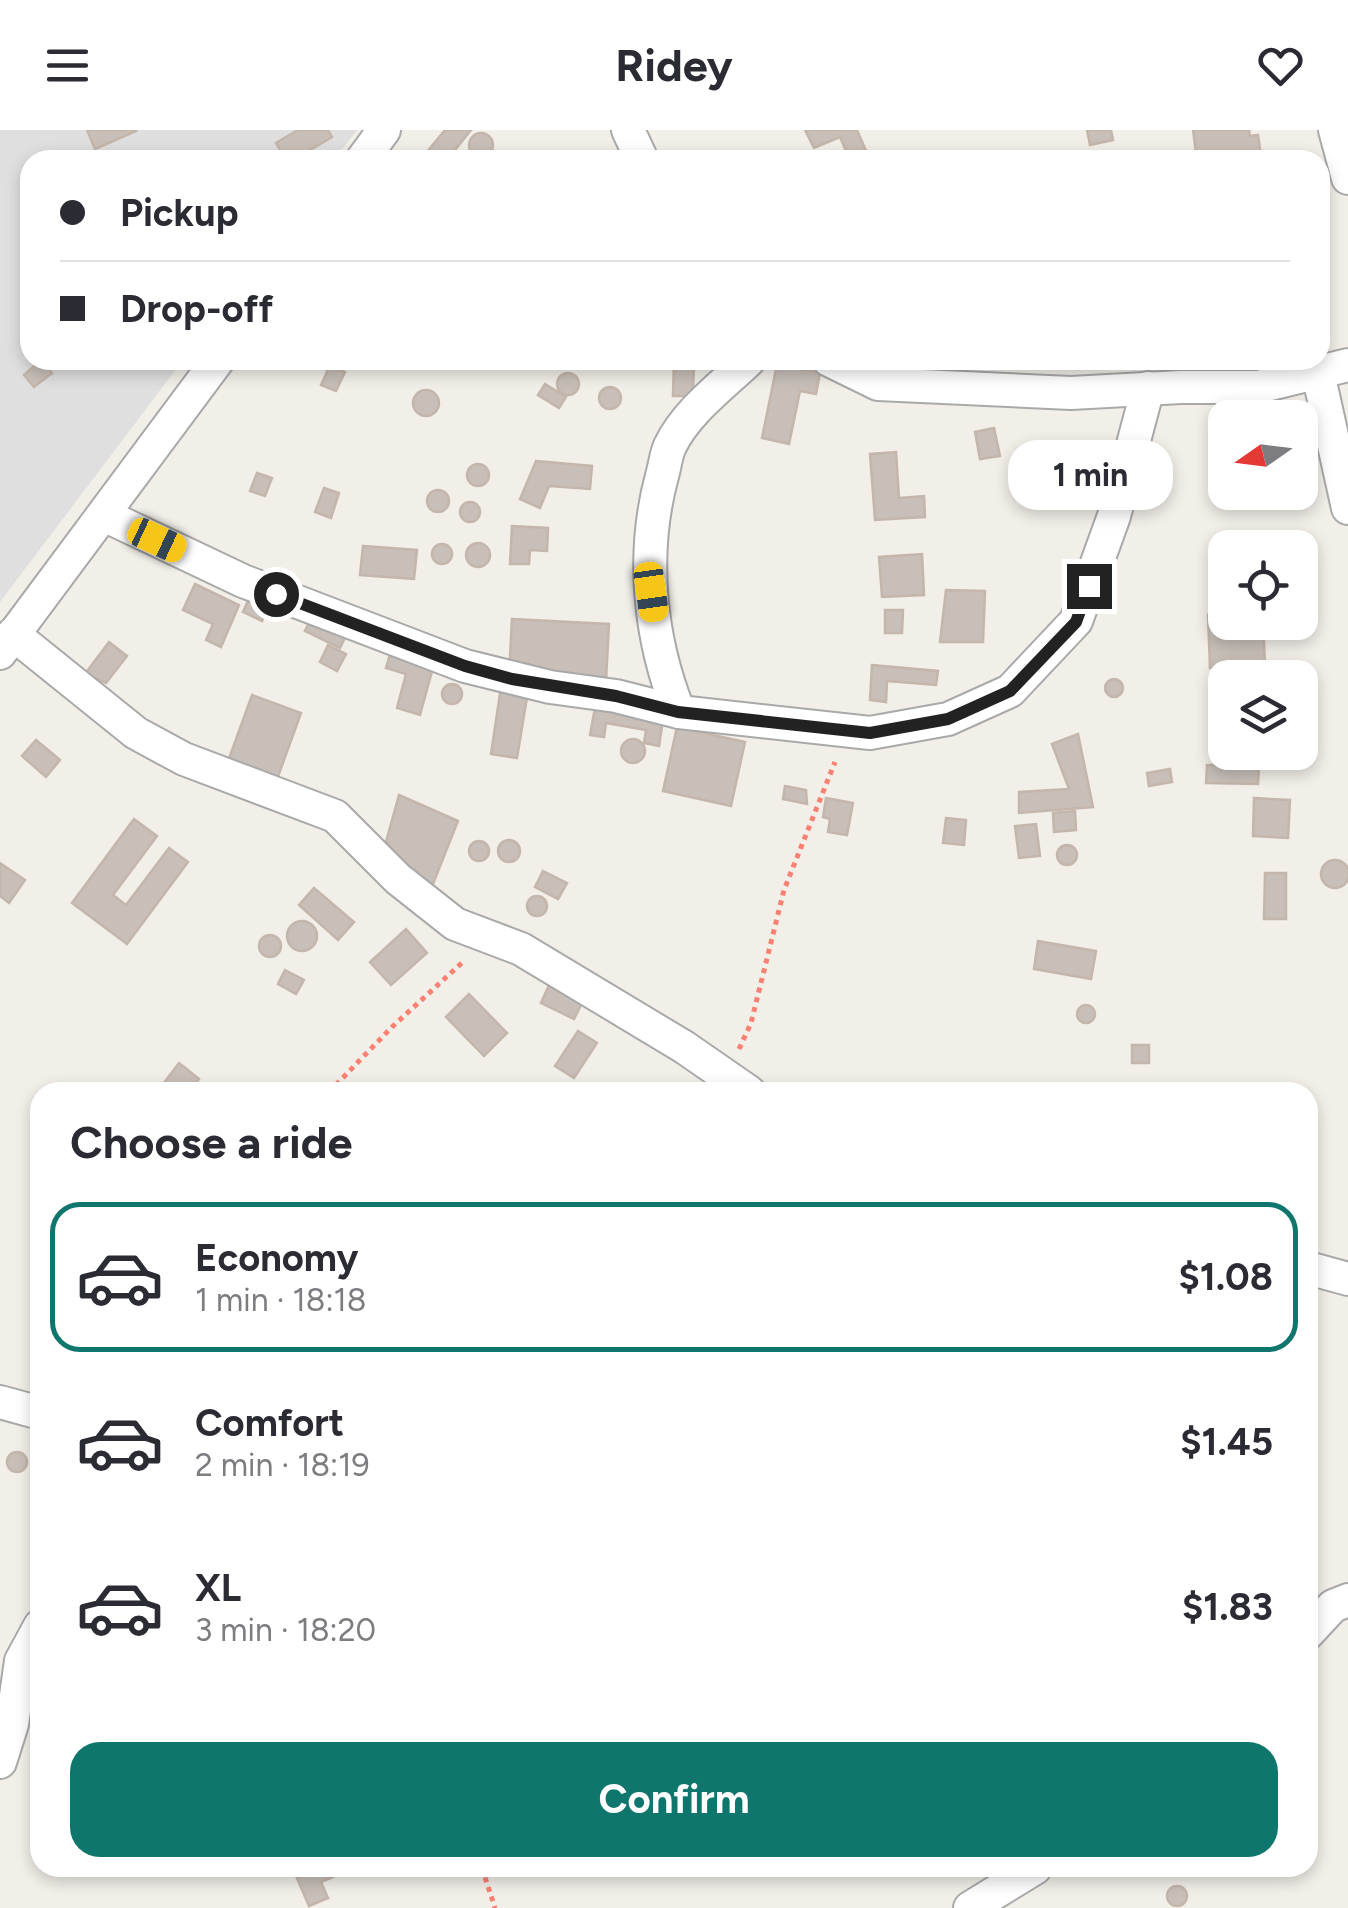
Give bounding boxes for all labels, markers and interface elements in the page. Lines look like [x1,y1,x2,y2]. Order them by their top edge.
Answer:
icon: menu [40,38,95,93]
text: Ridey [615,38,733,92]
icon: heart [1253,38,1308,93]
text: Pickup [120,190,238,236]
text: Drop-off [120,286,273,332]
north arrow [1208,400,1318,510]
map controls [1208,400,1318,770]
callout: 1 min [1006,441,1172,511]
text: 1 min [1053,456,1128,494]
car [123,514,191,566]
button: locate [1208,530,1318,640]
car [632,560,670,624]
route end [1067,564,1112,609]
route start [254,572,299,617]
button: layers [1208,660,1318,770]
text: Choose a ride [70,1115,352,1169]
icon: car [75,1232,165,1322]
text: Economy [195,1235,358,1281]
text: $1.08 [1179,1254,1273,1300]
text: 1 min · 18:18 [195,1281,366,1319]
icon: car [75,1397,165,1487]
text: Comfort [195,1400,344,1446]
text: $1.45 [1180,1419,1273,1465]
text: 2 min · 18:19 [195,1446,370,1484]
icon: car [75,1562,165,1652]
text: XL [195,1565,241,1611]
text: $1.83 [1182,1584,1273,1630]
text: 3 min · 18:20 [195,1611,376,1649]
button: Confirm [70,1742,1278,1857]

